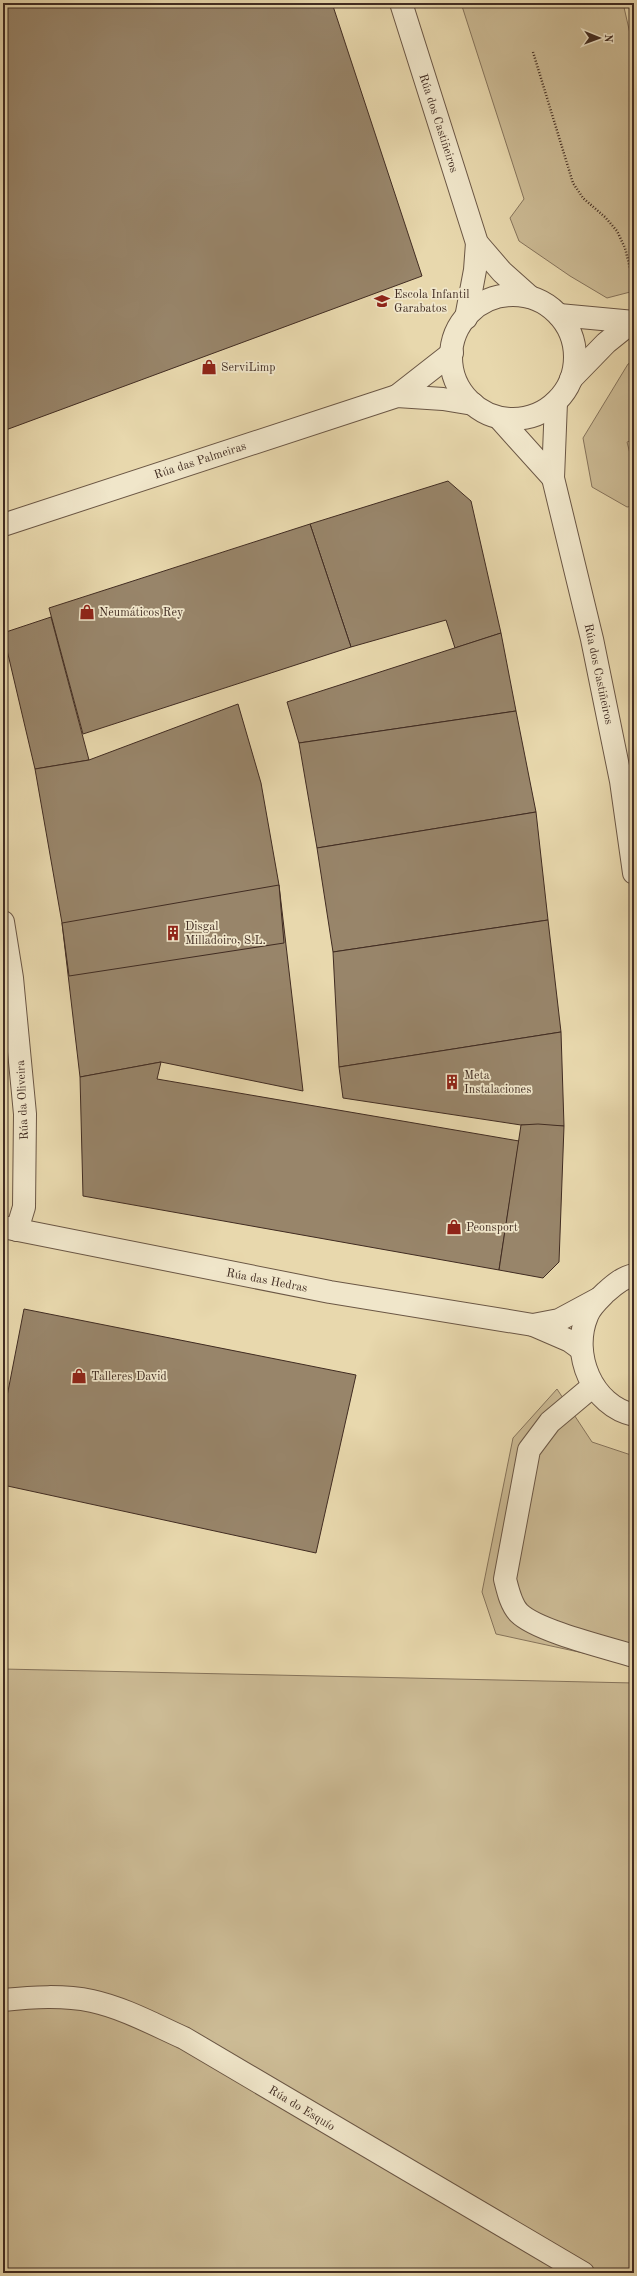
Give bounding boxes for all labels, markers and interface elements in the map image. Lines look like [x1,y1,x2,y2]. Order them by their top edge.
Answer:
north arrow [579,18,619,58]
text: N [602,34,613,43]
street label: Rúa dos Castiñeiros [416,72,460,174]
place label: Escola Infantil Garabatos [394,289,469,315]
school or university icon: Escola Infantil Garabatos [373,292,391,310]
shop icon: ServiLimp [200,358,218,376]
place label: ServiLimp [221,362,276,374]
street label: Rúa das Palmeiras [153,440,248,482]
shop icon: Neumáticos Rey [78,603,96,621]
place label: Neumáticos Rey [99,607,184,619]
street label: Rúa dos Castiñeiros [581,623,615,726]
place label: Disgal Milladoiro, S.L. [185,921,266,947]
building icon: Disgal Milladoiro, S.L. [164,924,182,942]
street label: Rúa da Oliveira [15,1060,31,1140]
place label: Meta Instalaciones [464,1070,531,1096]
building icon: Meta Instalaciones [443,1073,461,1091]
shop icon: Peonsport [445,1218,463,1236]
place label: Peonsport [466,1222,518,1234]
street label: Rúa das Hedras [225,1267,308,1295]
shop icon: Talleres David [70,1367,88,1385]
place label: Talleres David [91,1371,167,1383]
street label: Rúa do Esquío [266,2084,337,2133]

